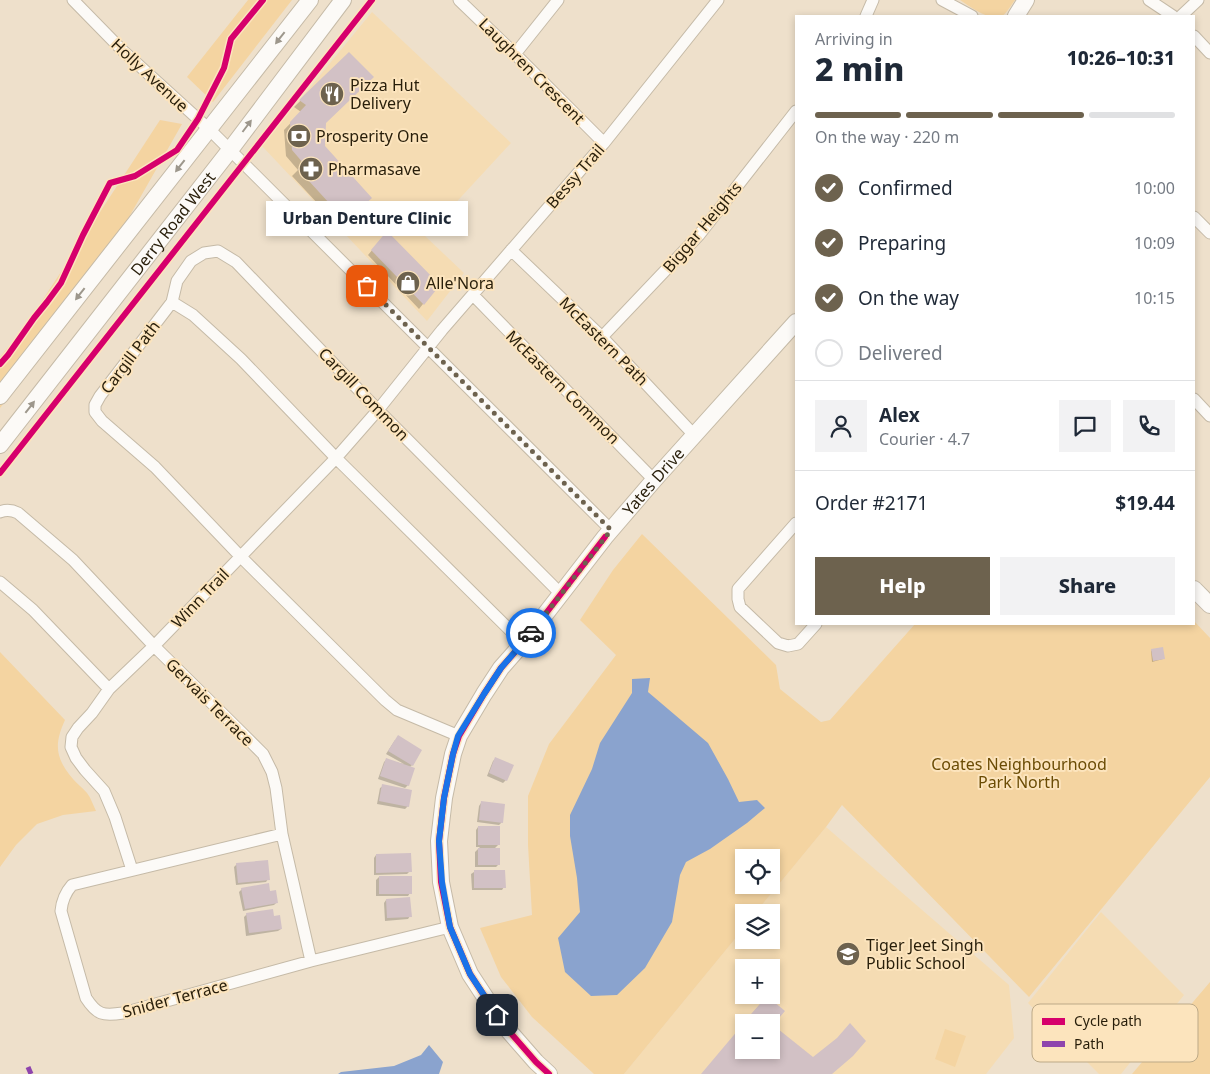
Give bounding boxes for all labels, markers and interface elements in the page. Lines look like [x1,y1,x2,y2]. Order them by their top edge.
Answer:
street label: Laughren Crescent [474,13,590,129]
text: Arriving in [815,28,893,50]
one-way arrow [275,31,285,45]
street label: Holly Avenue [107,33,193,117]
text: 10:26–10:31 [1067,45,1175,71]
text: 2 min [815,47,904,90]
place label: Pizza Hut Delivery [350,74,420,114]
restaurant icon: Pizza Hut Delivery [319,81,345,107]
one-way arrow [242,120,253,133]
bank icon: Prosperity One [286,123,312,149]
place label: Prosperity One [316,125,428,147]
text: On the way · 220 m [815,126,959,148]
street label: Bessy Trail [541,139,609,213]
pharmacy icon: Pharmasave [298,156,324,182]
place label: Pharmasave [328,158,421,180]
one-way arrow [175,159,185,173]
street label: Derry Road West [125,167,220,280]
icon: check [815,174,843,202]
text: Confirmed [858,175,953,201]
street label: Biggar Heights [658,177,746,277]
text: 10:00 [1134,177,1175,199]
callout: Urban Denture Clinic [266,201,468,236]
text: Urban Denture Clinic [283,207,451,229]
icon: check [815,229,843,257]
text: Preparing [858,230,946,256]
text: 10:09 [1134,232,1175,254]
pin [346,265,388,307]
shop icon: Alle'Nora [395,270,421,296]
icon: bag [353,272,381,300]
place label: Alle'Nora [426,272,494,294]
icon: check [815,284,843,312]
text: On the way [858,285,959,311]
one-way arrow [74,287,85,300]
text: 10:15 [1134,287,1175,309]
street label: McEastern Path [555,292,653,390]
street label: Cargill Path [95,316,165,398]
street label: McEastern Common [501,325,625,449]
text: Delivered [858,340,943,366]
street label: Cargill Common [314,343,414,445]
one-way arrow [25,400,35,414]
button: person [815,400,867,452]
button: chat [1059,400,1111,452]
button: phone [1123,400,1175,452]
text: Alex [879,402,920,428]
text: Courier · 4.7 [879,428,970,450]
street label: Yates Drive [617,443,689,520]
text: Order #2171 [815,490,928,516]
text: $19.44 [1115,490,1175,516]
button: Help [815,557,990,615]
button: Share [1000,557,1175,615]
street label: Winn Trail [166,564,234,632]
courier [506,608,556,658]
icon: car [517,619,545,647]
street label: Gervais Terrace [161,653,259,751]
park label: Coates Neighbourhood Park North [931,753,1107,793]
map controls [735,849,780,1059]
button: locate [735,849,780,894]
button: layers [735,904,780,949]
place label: Tiger Jeet Singh Public School [866,934,984,974]
school or university icon: Tiger Jeet Singh Public School [835,941,861,967]
button: + [735,959,780,1004]
street label: Snider Terrace [120,973,230,1023]
pin [476,994,518,1036]
icon: home [483,1001,511,1029]
legend [1032,1004,1198,1062]
text: Cycle path [1074,1011,1142,1030]
button: − [735,1014,780,1059]
text: Path [1074,1034,1104,1053]

